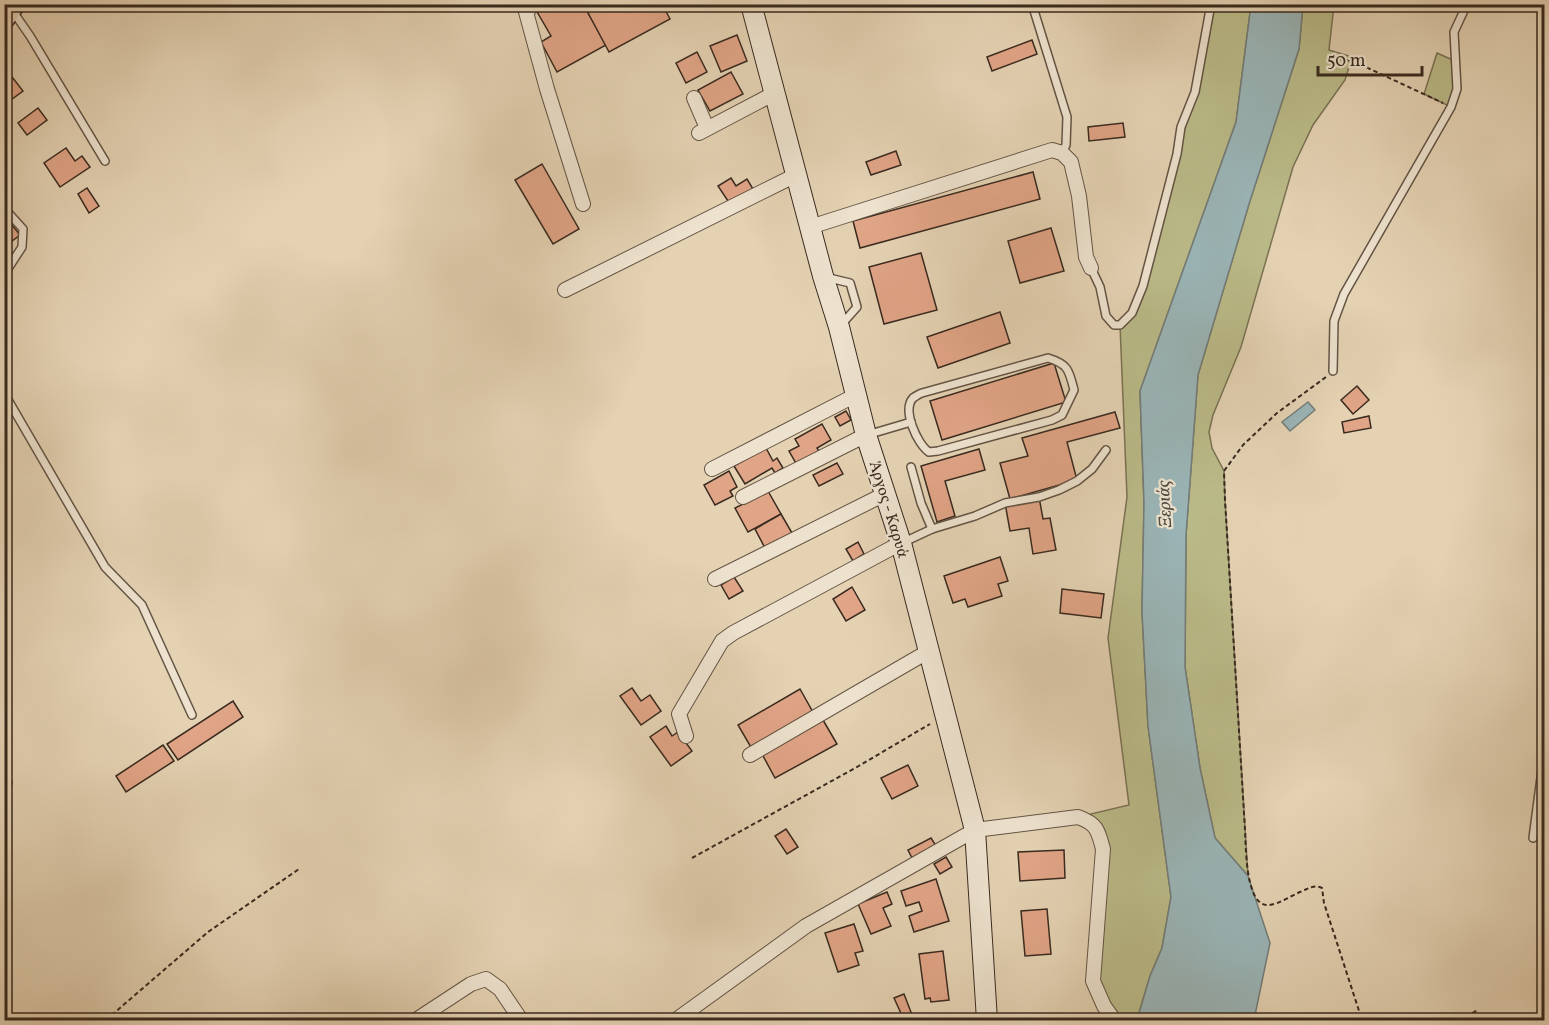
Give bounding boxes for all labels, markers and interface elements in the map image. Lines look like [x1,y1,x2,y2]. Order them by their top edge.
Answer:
scale bar [1318,39,1422,77]
text: 50 m [1327,49,1366,74]
street label: Άργος - Καρυά [863,458,913,561]
water label: Ξεριάς [1152,479,1179,528]

